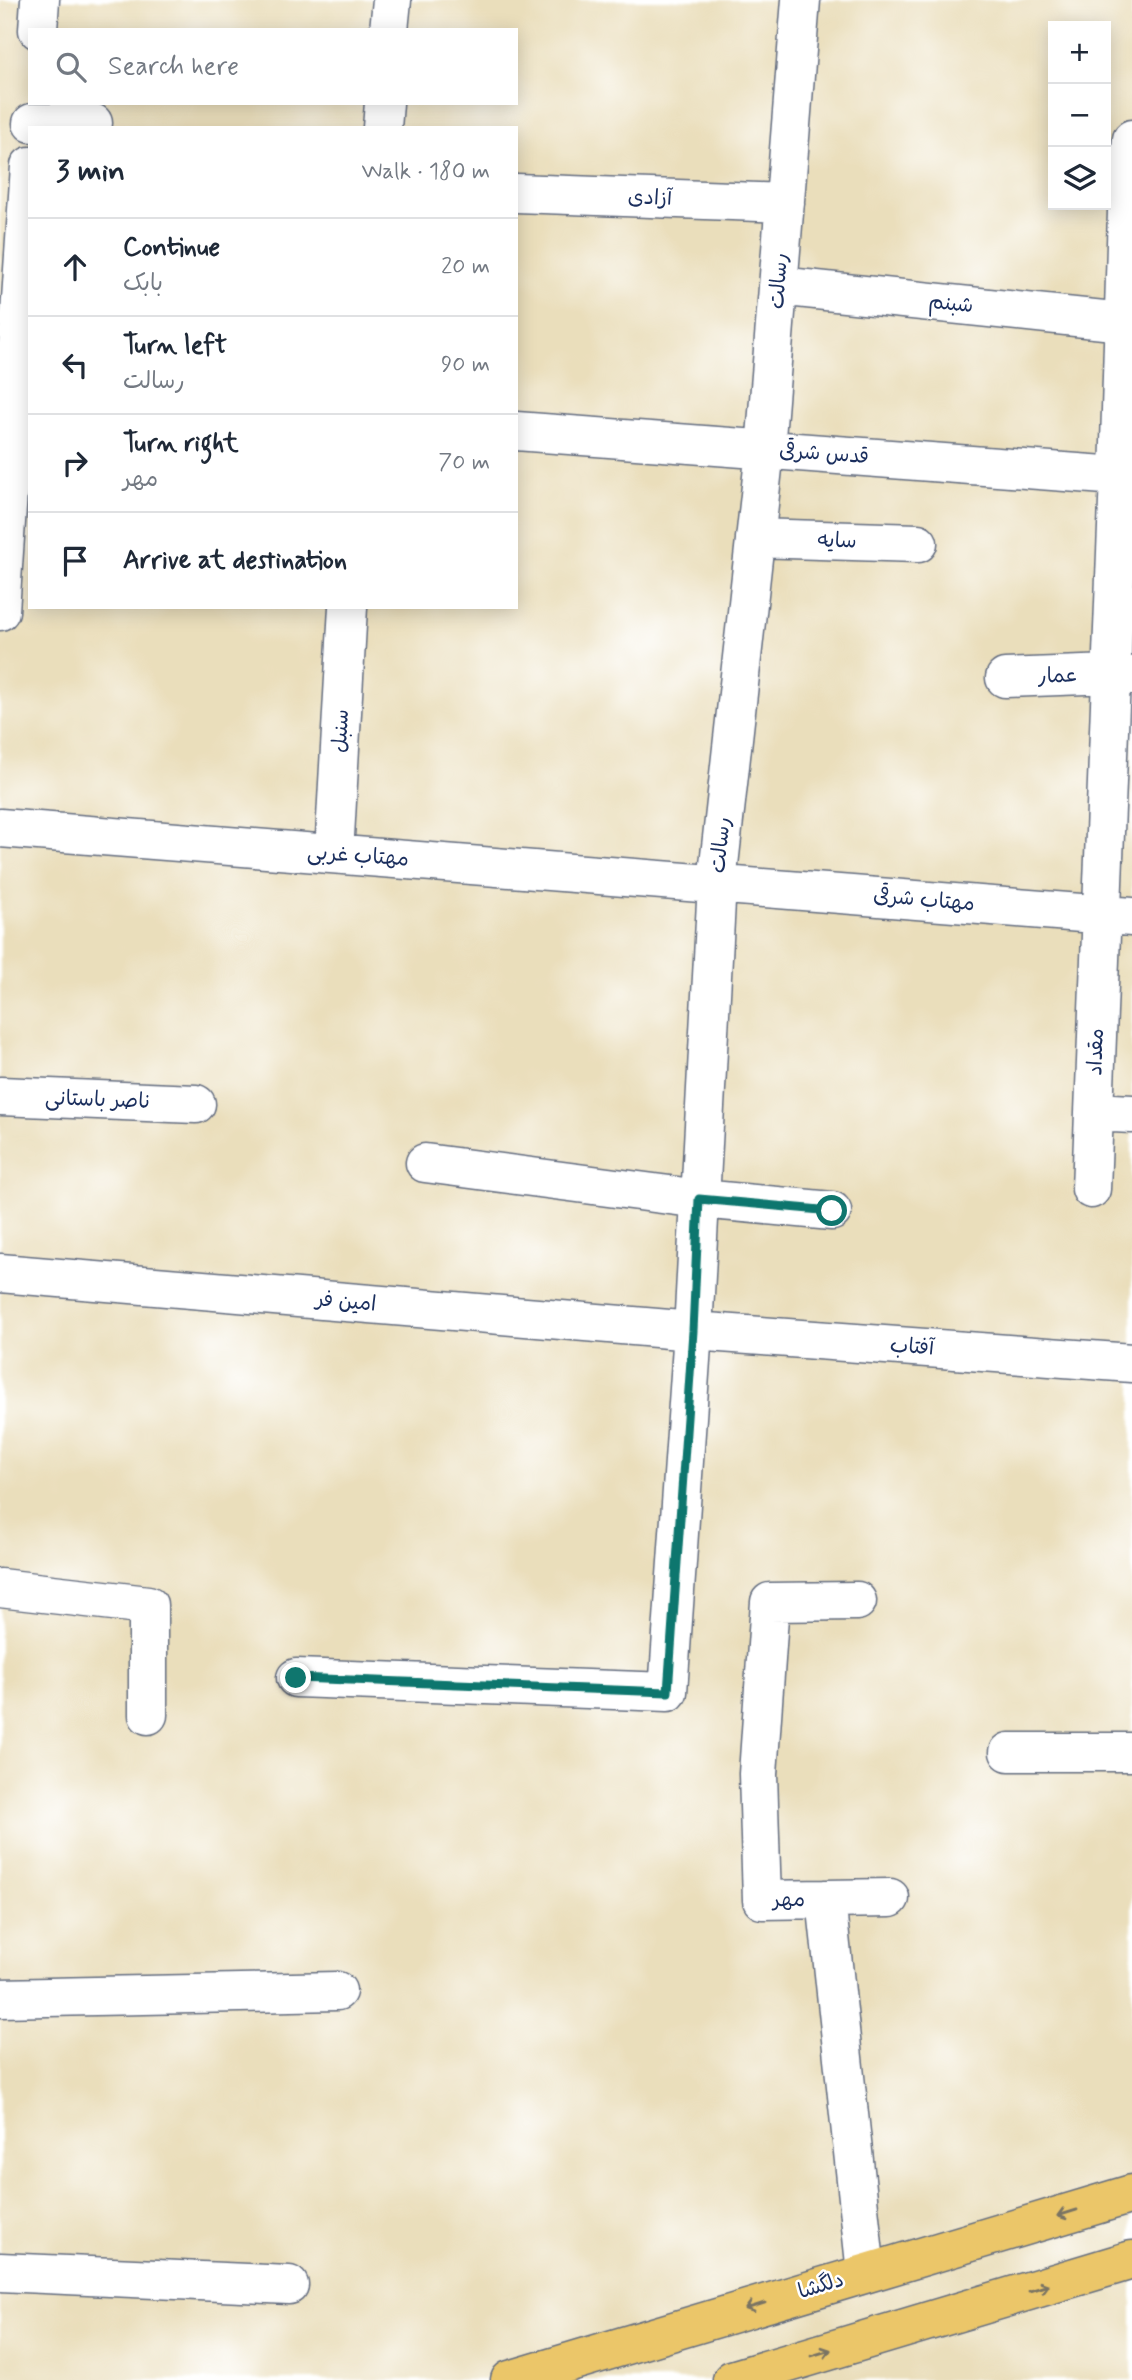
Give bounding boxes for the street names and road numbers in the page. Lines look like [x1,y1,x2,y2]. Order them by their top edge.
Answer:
street label: آزادی [627,183,674,213]
street label: رسالت [763,252,795,310]
street label: شبنم [927,288,975,321]
street label: قدس شرقی [778,437,870,471]
street label: سایه [817,526,857,556]
street label: عمار [1036,661,1079,691]
street label: سنبل [326,708,356,754]
street label: رسالت [704,816,738,874]
street label: مهتاب غربی [306,838,410,874]
street label: مهتاب شرقی [872,882,976,918]
street label: مقداد [1081,1028,1111,1076]
street label: ناصر باستانی [44,1084,152,1116]
street label: امین فر [313,1285,377,1319]
street label: آفتاب [889,1331,936,1363]
street label: مهر [771,1886,805,1914]
street label: دلگشا [795,2266,847,2306]

